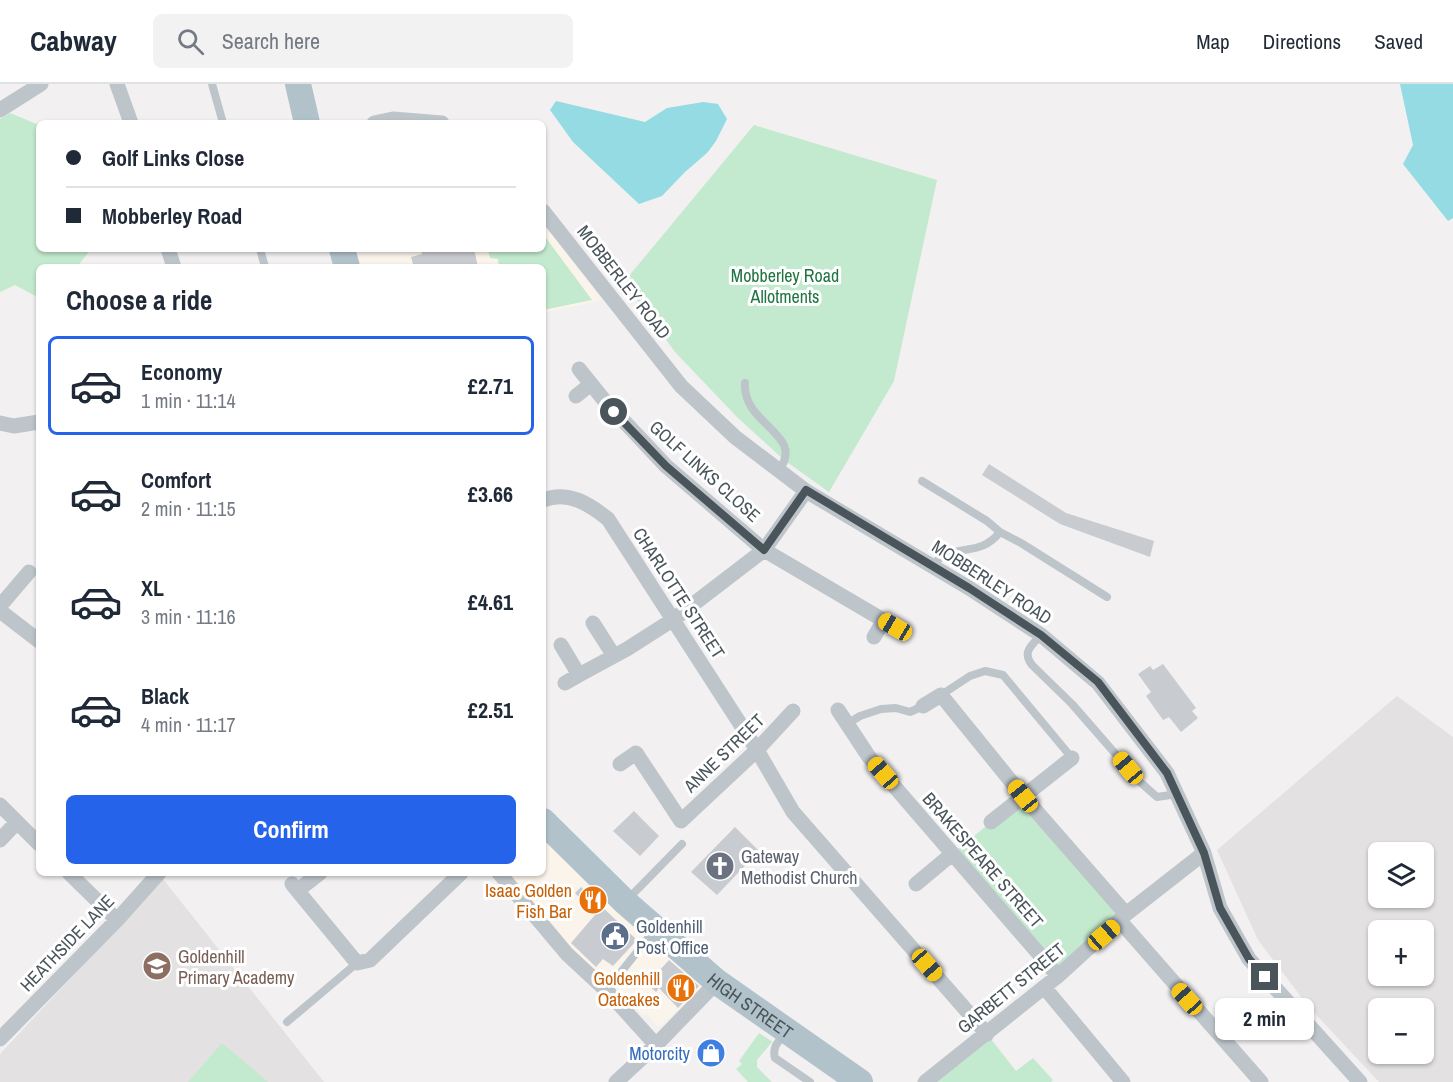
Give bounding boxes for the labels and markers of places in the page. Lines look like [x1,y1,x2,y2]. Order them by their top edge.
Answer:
place label: Gateway Methodist Church [741,844,858,890]
church icon: Gateway Methodist Church [704,850,736,882]
place label: Isaac Golden Fish Bar [485,878,572,924]
restaurant icon: Isaac Golden Fish Bar [577,884,609,916]
place label: Goldenhill Post Office [636,914,709,960]
public building icon: Goldenhill Post Office [599,920,631,952]
place label: Goldenhill Primary Academy [178,944,295,990]
school or university icon: Goldenhill Primary Academy [141,950,173,982]
place label: Goldenhill Oatcakes [594,966,660,1012]
restaurant icon: Goldenhill Oatcakes [665,972,697,1004]
shop icon: Motorcity [695,1037,727,1069]
place label: Motorcity [629,1041,691,1066]

